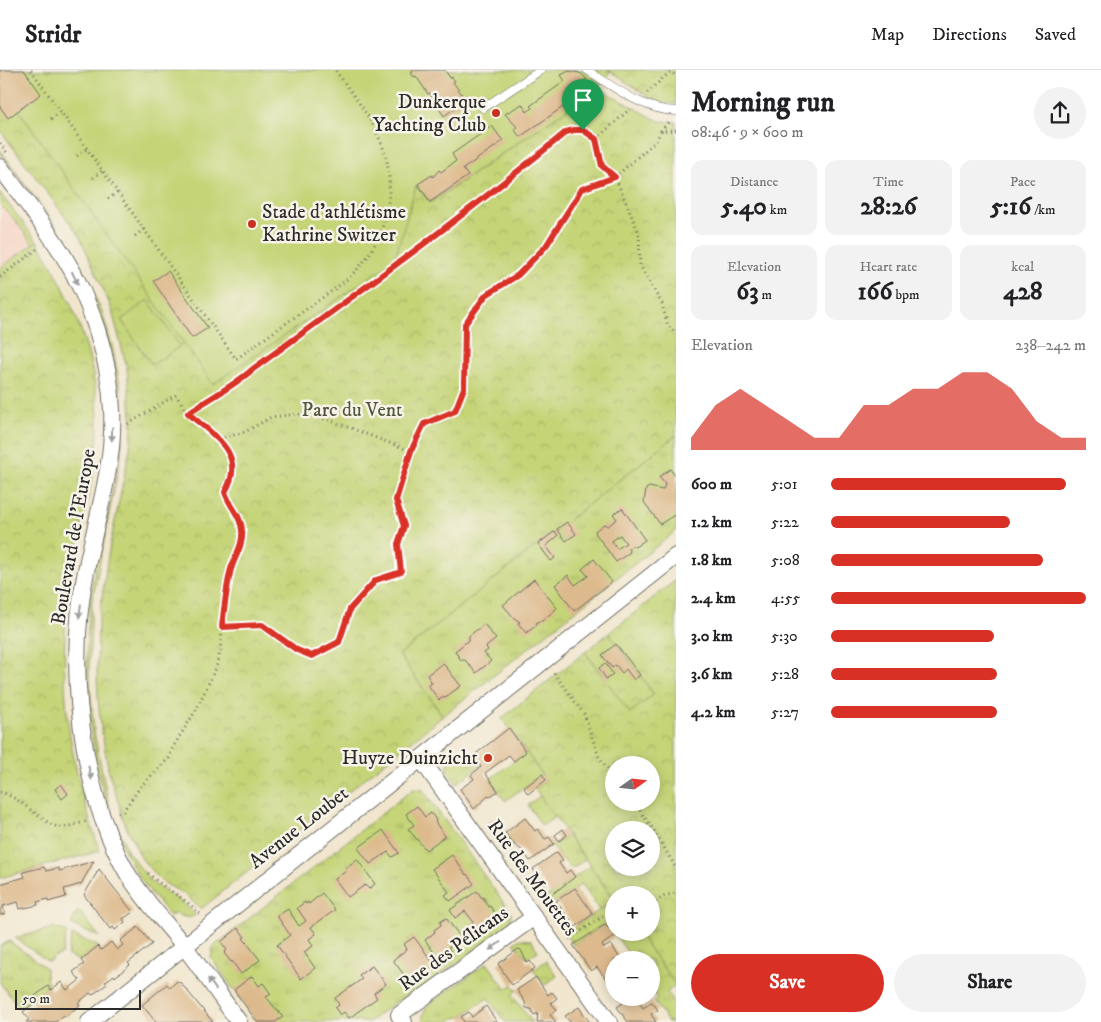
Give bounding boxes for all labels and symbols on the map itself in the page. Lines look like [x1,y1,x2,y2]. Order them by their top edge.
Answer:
pin [562,79,604,130]
place label: Dunkerque Yachting Club [373,90,486,138]
marker: Dunkerque Yachting Club [490,107,502,119]
place label: Stade d'athlétisme Kathrine Switzer [262,200,406,248]
marker: Stade d'athlétisme Kathrine Switzer [246,218,258,230]
one-way arrow [71,270,79,285]
park label: Parc du Vent [302,398,402,423]
one-way arrow [108,427,116,443]
street label: Boulevard de l'Europe [46,447,102,627]
one-way arrow [76,603,84,619]
place label: Huyze Duinzicht [342,746,478,771]
marker: Huyze Duinzicht [482,752,494,764]
north arrow [605,756,660,811]
one-way arrow [86,765,94,780]
street label: Avenue Loubet [244,781,354,875]
street label: Rue des Mouettes [481,815,583,942]
street label: Rue des Pélicans [394,901,514,997]
one-way arrow [488,941,502,951]
one-way arrow [207,977,217,991]
scale bar [15,987,141,1010]

